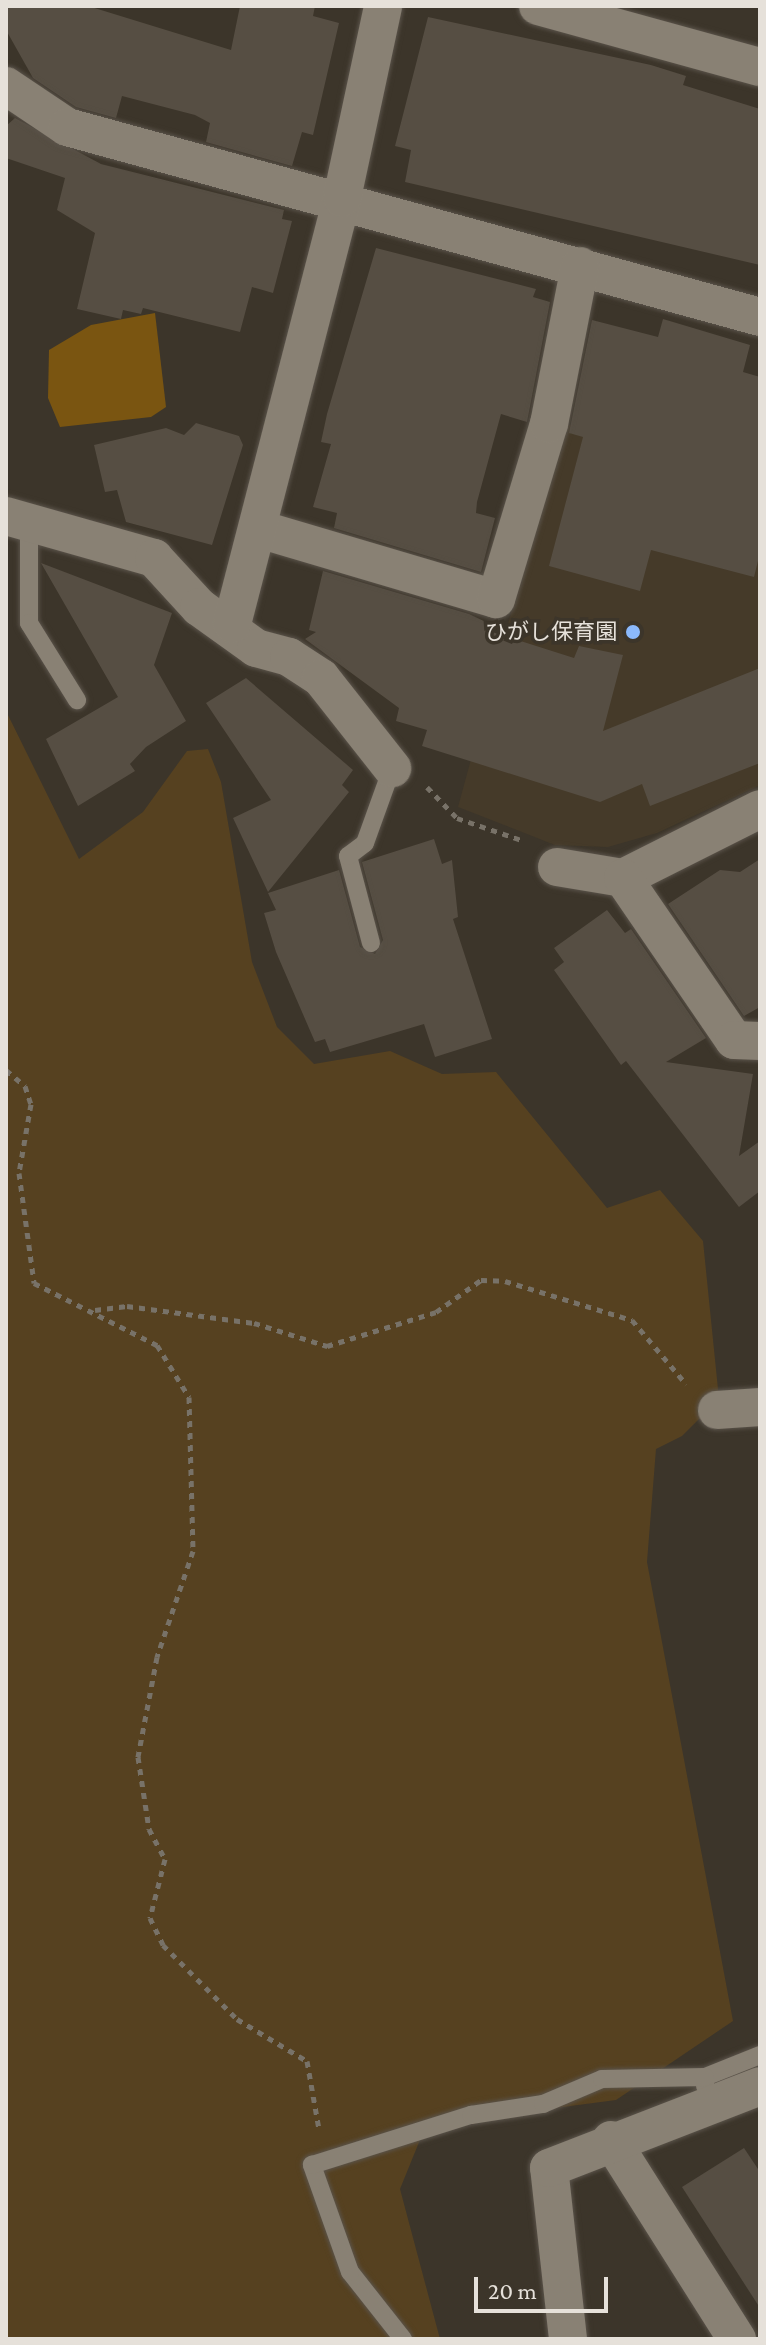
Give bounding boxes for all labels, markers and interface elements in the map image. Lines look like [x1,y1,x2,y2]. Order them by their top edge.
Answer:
place label: ひがし保育園 [485,619,617,645]
marker: ひがし保育園 [624,623,642,641]
scale bar [478,2261,612,2311]
text: 20 m [488,2277,537,2304]

